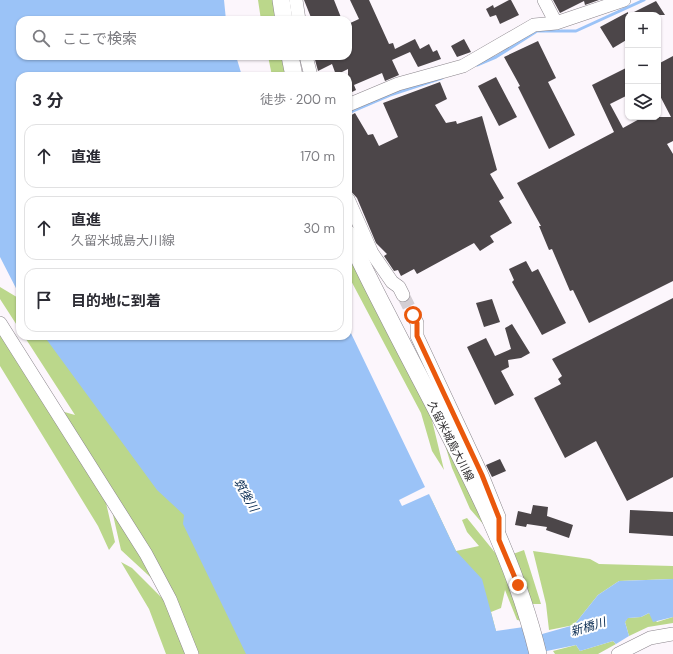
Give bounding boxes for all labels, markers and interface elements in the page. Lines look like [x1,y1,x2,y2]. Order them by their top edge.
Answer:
map controls [625,12,661,120]
button: + [625,12,661,48]
search box [16,16,352,60]
icon: search [30,27,52,49]
text: ここで検索 [62,29,137,49]
button: − [625,48,661,84]
button: layers [625,84,661,120]
text: 3 分 [32,89,63,111]
text: 徒歩 · 200 m [260,91,336,108]
icon: ahead [33,145,55,167]
text: 直進 [71,147,101,167]
text: 170 m [300,148,335,165]
text: 直進 [71,210,101,230]
icon: ahead [33,217,55,239]
text: 30 m [303,220,335,237]
text: 久留米城島大川線 [71,232,175,249]
icon: arrive [33,289,55,311]
text: 目的地に到着 [71,291,161,311]
route start [404,306,422,324]
street label: 久留米城島大川線 [425,399,477,483]
water label: 筑後川 [230,475,263,516]
route end [509,576,527,594]
water label: 新橋川 [568,614,609,640]

